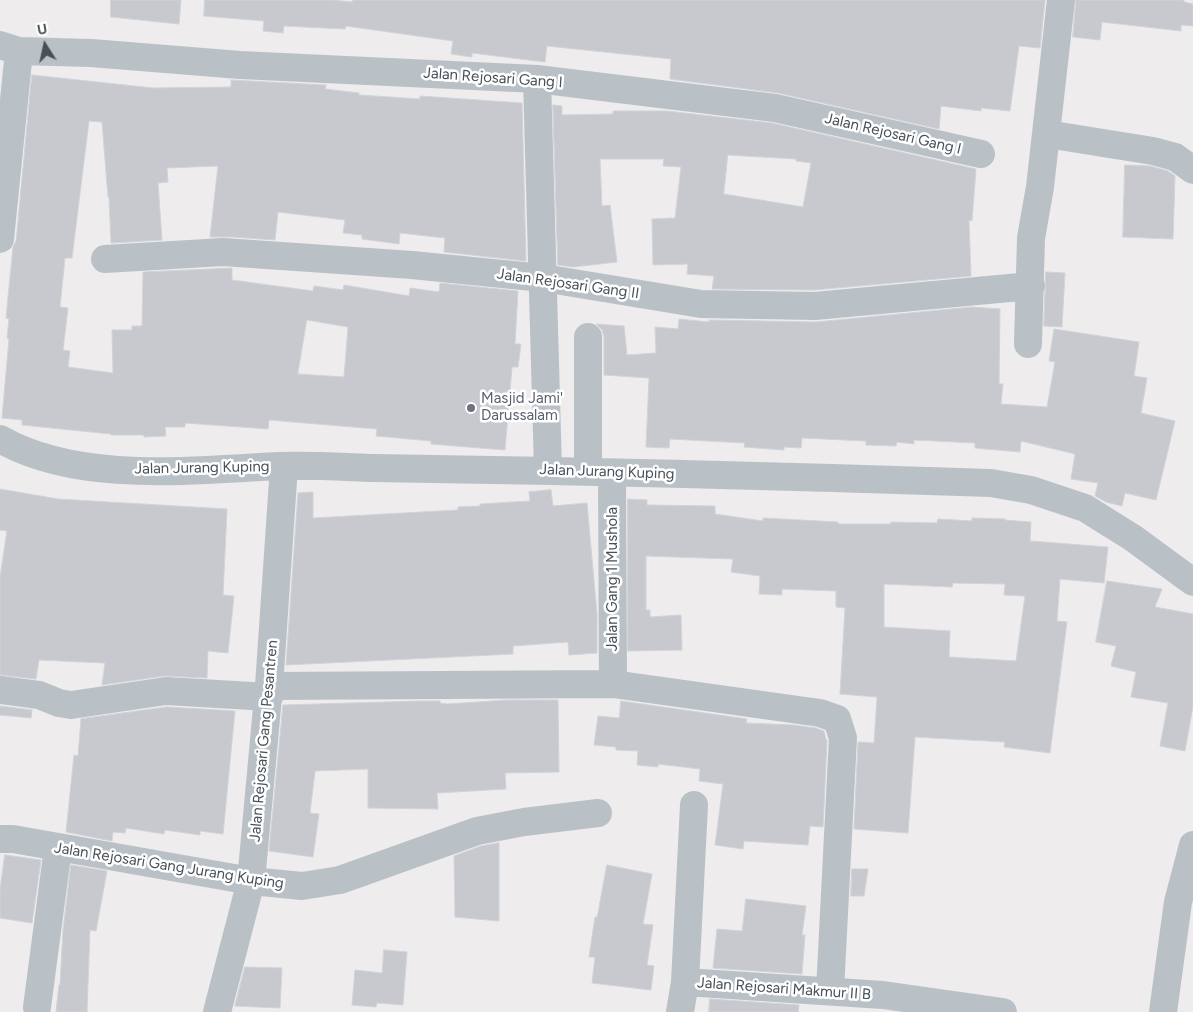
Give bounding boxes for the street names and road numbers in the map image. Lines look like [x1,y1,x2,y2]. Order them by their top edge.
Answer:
street label: Jalan Rejosari Gang I [423,64,563,92]
street label: Jalan Rejosari Gang I [823,110,963,158]
street label: Jalan Rejosari Gang II [496,265,640,303]
street label: Jalan Jurang Kuping [134,458,270,478]
street label: Jalan Jurang Kuping [539,461,675,483]
street label: Jalan Gang 1 Mushola [604,507,622,651]
street label: Jalan Rejosari Gang Pesantren [246,639,282,843]
street label: Jalan Rejosari Gang Jurang Kuping [53,839,285,893]
street label: Jalan Rejosari Makmur II B [697,974,871,1004]

